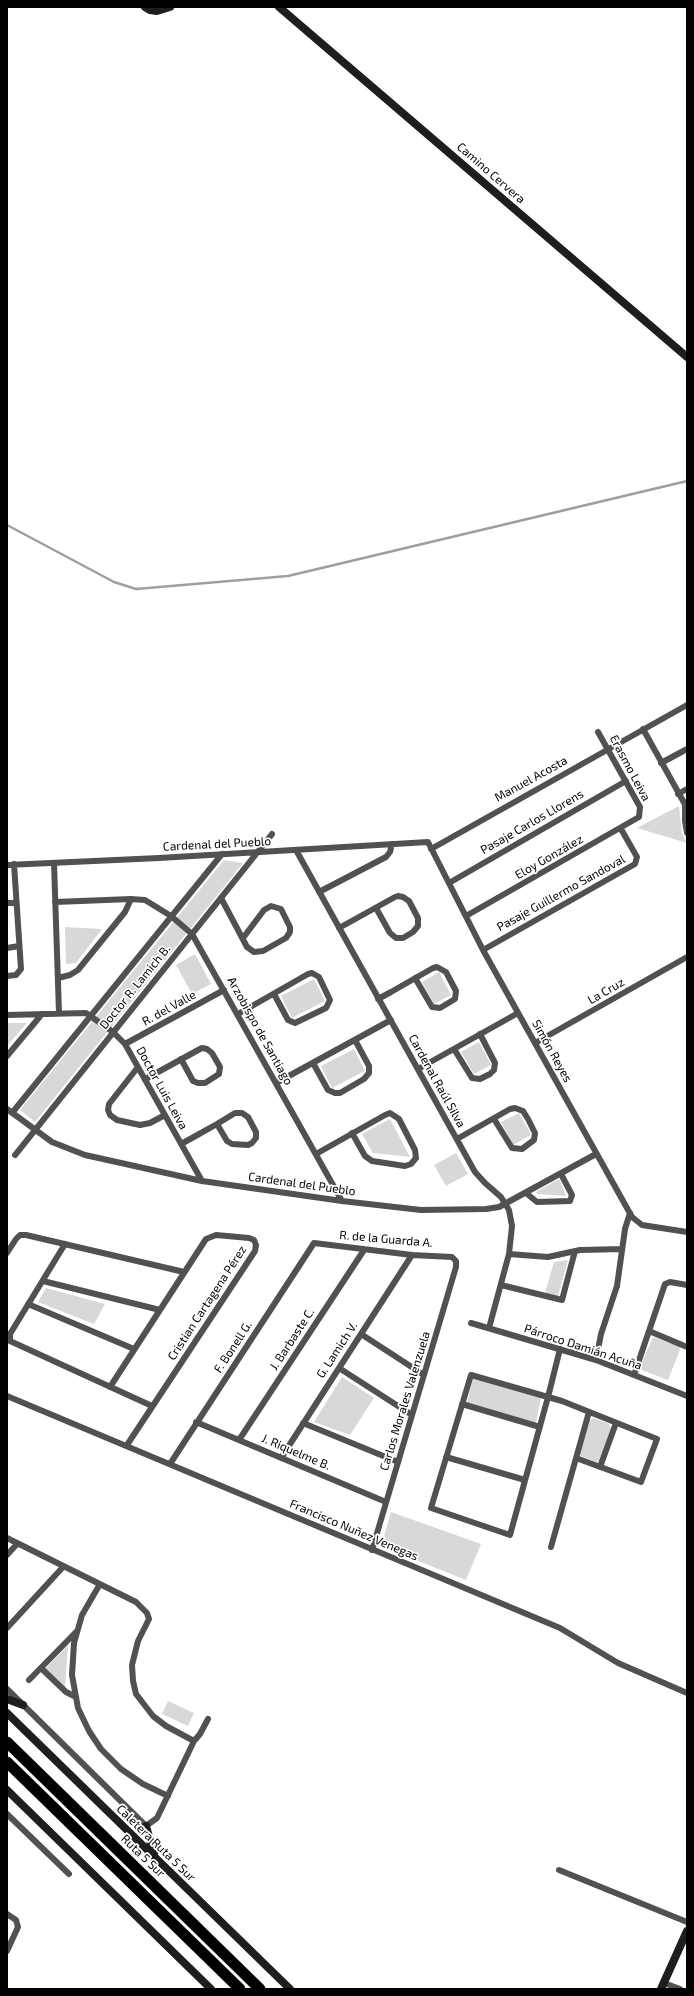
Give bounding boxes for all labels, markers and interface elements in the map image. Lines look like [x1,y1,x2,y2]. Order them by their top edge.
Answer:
street label: Camino Cervera [454,139,528,207]
street label: Erasmo Leiva [607,733,653,803]
street label: Manuel Acosta [492,753,570,805]
street label: Pasaje Carlos Llorens [478,787,586,857]
street label: Eloy González [512,832,586,882]
street label: Cardenal del Pueblo [163,834,271,854]
street label: Pasaje Guillermo Sandoval [494,852,628,934]
street label: Doctor R. Lamich B. [97,942,173,1032]
street label: Arzobispo de Santiago [224,974,296,1088]
street label: La Cruz [585,975,627,1007]
street label: R. del Valle [139,987,199,1029]
street label: Simón Reyes [529,1017,575,1085]
street label: Cardenal Raúl Silva [405,1032,469,1130]
street label: Doctor Luis Leiva [133,1044,191,1132]
street label: Cardenal del Pueblo [247,1169,357,1199]
street label: R. de la Guarda A. [339,1228,433,1250]
street label: Cristian Cartagena Pérez [164,1243,250,1363]
street label: J. Barbaste C. [267,1305,317,1373]
street label: F. Bonell G. [211,1318,255,1376]
street label: G. Lamich V. [313,1319,361,1381]
street label: Párroco Damián Acuña [522,1321,644,1373]
street label: Carlos Morales Valenzuela [377,1330,433,1472]
street label: J. Riquelme B. [259,1431,333,1473]
street label: Francisco Nuñez Venegas [287,1496,421,1564]
street label: Caletera Ruta 5 Sur [114,1802,198,1884]
street label: Ruta 5 Sur [118,1832,168,1880]

